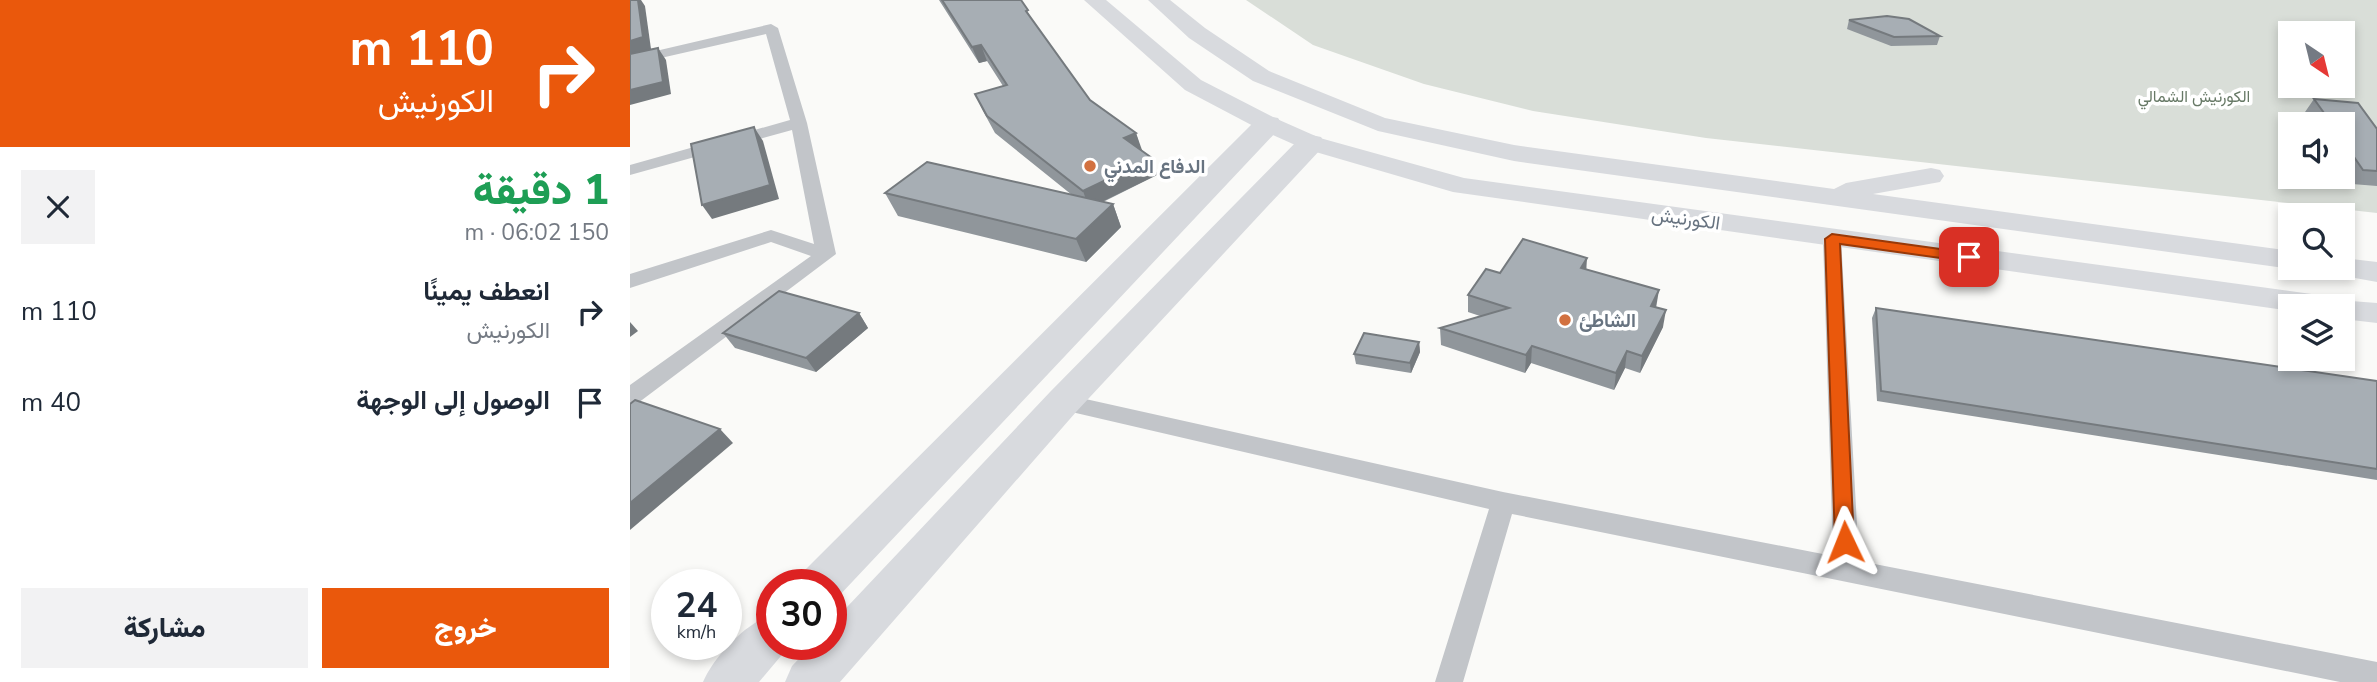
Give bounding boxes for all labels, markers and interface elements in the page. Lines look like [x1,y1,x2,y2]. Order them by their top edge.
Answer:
text: 110 m [350,15,494,82]
north arrow [2278,21,2356,98]
map controls [2278,21,2355,371]
icon: right [518,28,609,119]
text: الكورنيش [378,80,494,123]
park label: الكورنيش الشمالي [2138,86,2250,110]
button: sound [2278,112,2355,189]
place label: الدفاع المدني [1104,154,1205,183]
marker: الدفاع المدني [1082,158,1098,174]
text: 1 دقيقة [473,162,609,219]
button: close [21,170,95,244]
street label: الكورنيش [1650,201,1722,237]
button: search [2278,203,2355,280]
text: 150 m · 06:02 [464,217,609,248]
pin [1939,227,1999,287]
icon: arrive [1950,238,1988,276]
text: انعطف يمينًا [423,274,550,309]
icon: right [571,293,609,331]
text: 110 m [21,294,97,329]
button: layers [2278,294,2355,371]
place label: الشاطئ [1579,308,1636,334]
marker: الشاطئ [1557,312,1573,328]
text: الكورنيش [466,315,550,346]
text: الوصول إلى الوجهة [356,383,550,418]
icon: arrive [571,384,609,422]
text: 40 m [21,385,81,420]
position arrow [1808,505,1882,579]
speed limit sign: 30 [756,569,847,660]
text: 24 [675,582,718,629]
button: مشاركة [21,588,308,668]
button: خروج [322,588,609,668]
text: km/h [677,620,716,644]

